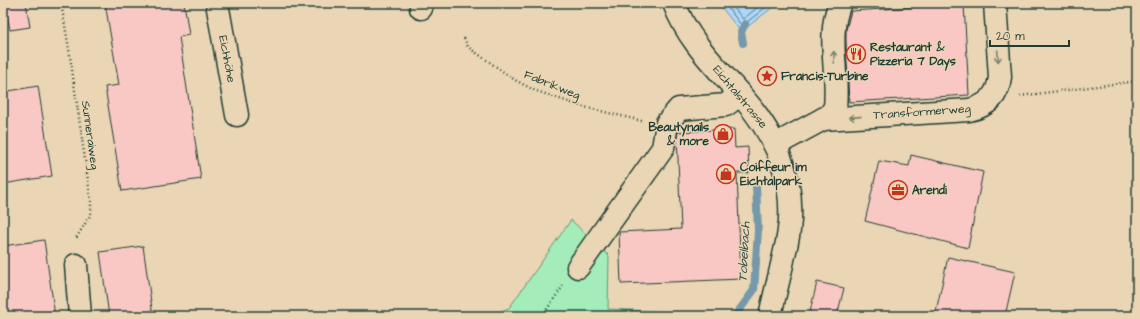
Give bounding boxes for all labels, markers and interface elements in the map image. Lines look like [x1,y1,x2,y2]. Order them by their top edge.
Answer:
scale bar [990,22,1069,48]
text: 20 m [996,28,1025,45]
street label: Eichhöhe [214,34,240,84]
place label: Restaurant & Pizzeria 7 Days [870,39,956,71]
restaurant icon: Restaurant & Pizzeria 7 Days [845,43,867,65]
one-way arrow [995,49,1002,62]
one-way arrow [830,51,838,64]
street label: Eichtalstrasse [709,62,772,133]
place icon: Francis-Turbine [756,65,778,87]
street label: Fabrikweg [521,66,583,105]
place label: Francis-Turbine [781,68,869,85]
street label: Sunneraiweg [76,100,103,171]
street label: Transformerweg [873,100,971,125]
one-way arrow [849,113,862,120]
place label: Beautynails & more [649,119,710,150]
shop icon: Beautynails & more [712,123,734,145]
place label: Coiffeur im Eichtalpark [740,159,807,191]
shop icon: Coiffeur im Eichtalpark [715,163,737,185]
office icon: Arendi [887,179,909,201]
place label: Arendi [912,182,947,199]
water label: Tobelbach [733,221,755,283]

